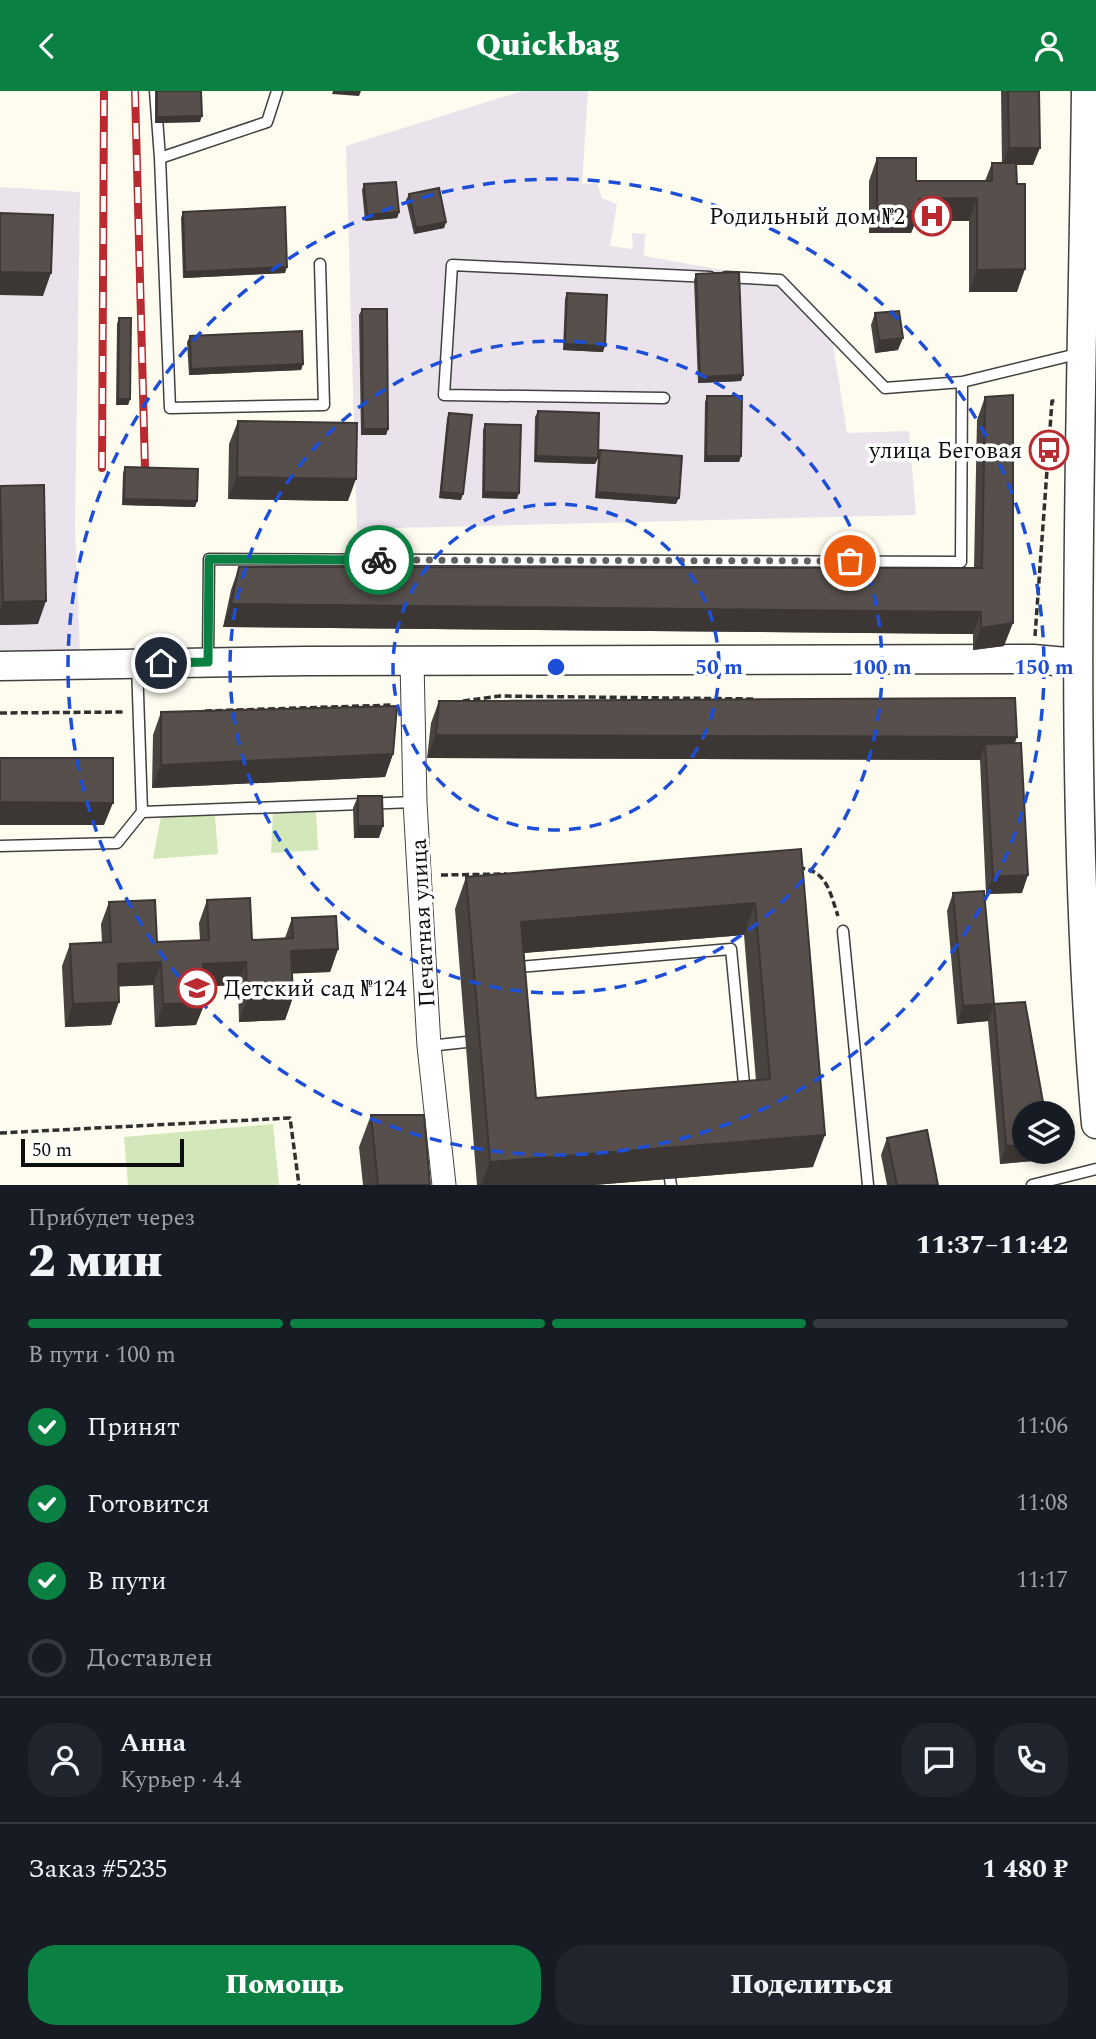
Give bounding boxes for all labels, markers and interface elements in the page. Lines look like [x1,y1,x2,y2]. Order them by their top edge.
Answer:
text: Quickbag [476,21,620,70]
icon: back [28,27,66,65]
icon: person [1030,27,1068,65]
hospital icon: Родильный дом №2 [911,195,953,237]
place label: Родильный дом №2 [709,200,905,235]
bus stop icon: улица Беговая [1028,429,1070,471]
place label: улица Беговая [868,434,1022,469]
courier [344,525,414,595]
pin [820,531,880,591]
icon: bike [360,541,398,579]
icon: bag [831,542,869,580]
pin [131,633,191,693]
icon: home [142,644,180,682]
text: 50 m [695,652,743,684]
text: 100 m [852,652,912,684]
text: 150 m [1014,652,1074,684]
centre of rings [544,655,568,679]
street label: Печатная улица [402,838,445,1008]
school or university icon: Детский сад №124 [176,967,218,1009]
place label: Детский сад №124 [224,972,407,1007]
map controls [1012,1101,1075,1164]
button: layers [1012,1101,1075,1164]
scale bar [21,1136,184,1168]
text: 50 m [32,1136,72,1165]
text: Прибудет через [28,1201,195,1236]
text: 11:37–11:42 [916,1225,1068,1265]
text: 2 мин [28,1227,163,1297]
text: В пути · 100 m [28,1338,176,1373]
text: Принят [87,1407,180,1447]
icon: check [28,1408,66,1446]
text: 11:06 [1016,1409,1068,1444]
text: Готовится [87,1484,210,1524]
icon: check [28,1485,66,1523]
text: 11:08 [1016,1486,1068,1521]
text: В пути [87,1561,167,1601]
icon: check [28,1562,66,1600]
text: 11:17 [1016,1563,1068,1598]
text: Доставлен [87,1638,213,1678]
button: person [28,1723,102,1797]
text: Анна [120,1723,186,1763]
button: chat [902,1723,976,1797]
button: phone [994,1723,1068,1797]
text: Курьер · 4.4 [120,1763,242,1798]
text: Заказ #5235 [28,1849,167,1889]
text: 1 480 ₽ [982,1849,1068,1889]
button: Помощь [28,1945,541,2025]
button: Поделиться [555,1945,1068,2025]

